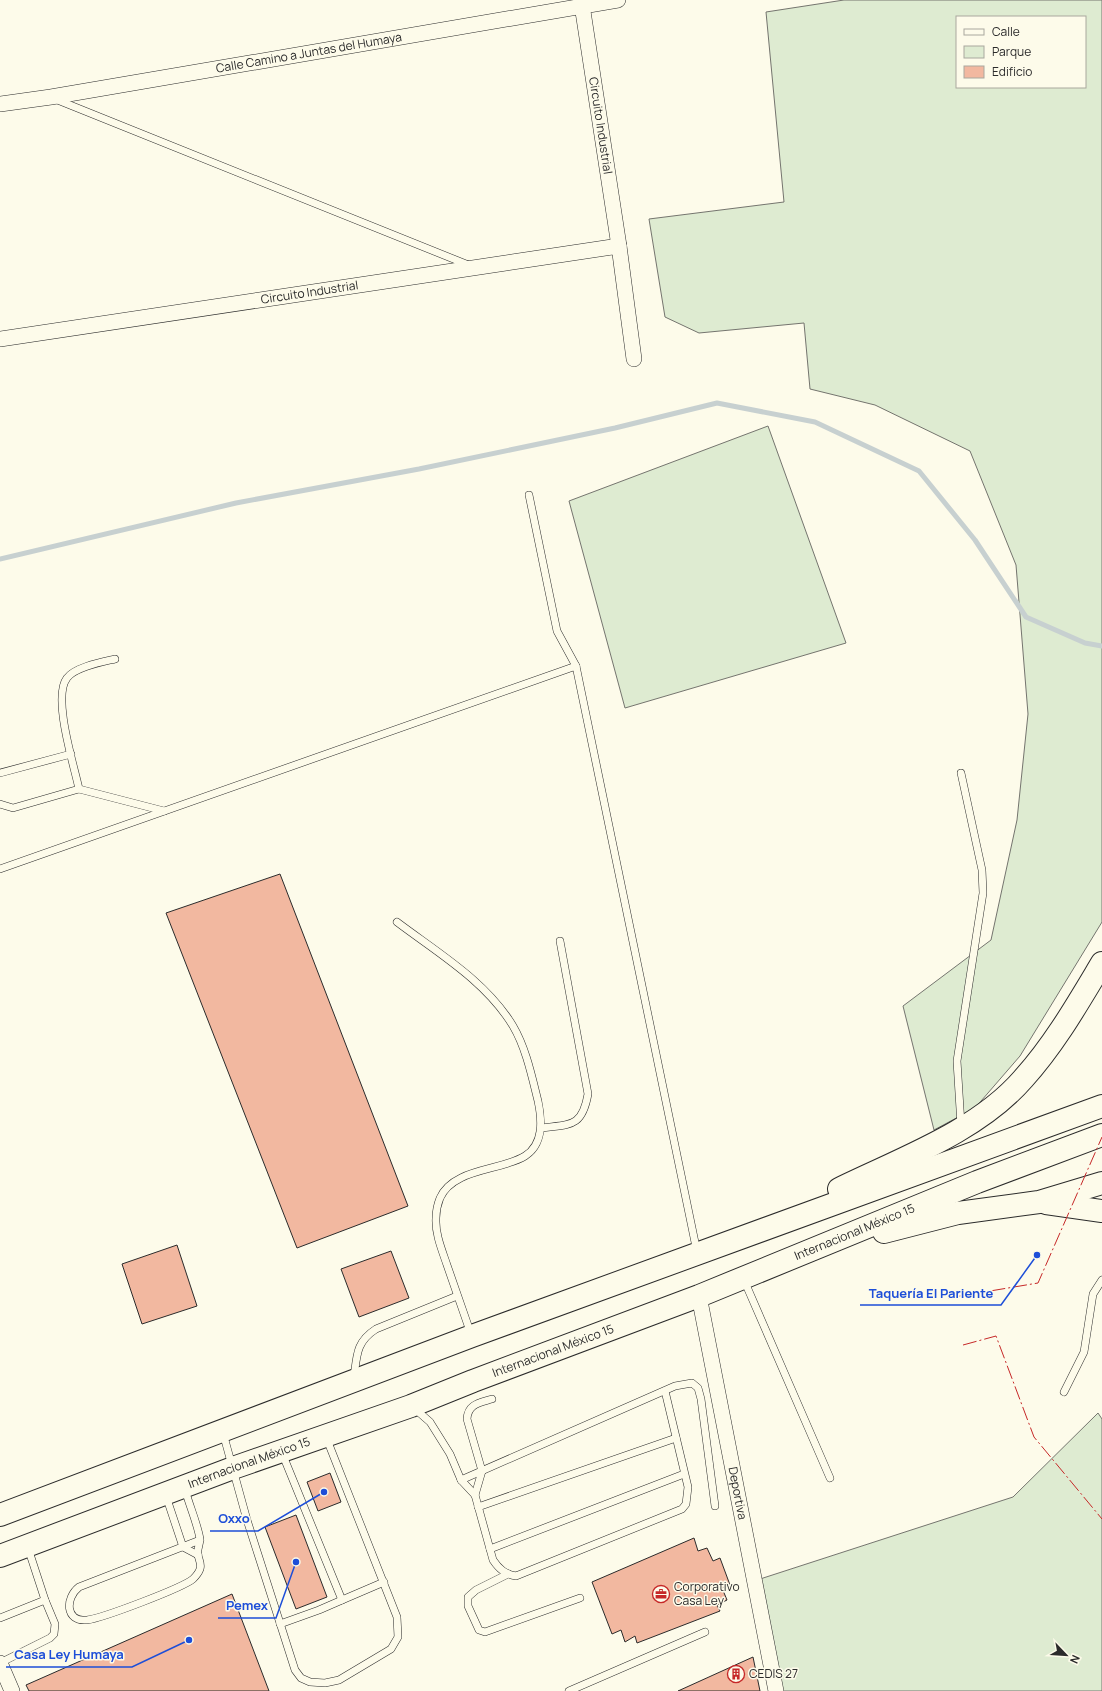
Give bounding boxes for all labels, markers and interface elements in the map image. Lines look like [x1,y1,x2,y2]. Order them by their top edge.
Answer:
legend [956,16,1086,88]
text: Calle [992,23,1020,40]
street label: Calle Camino a Juntas del Humaya [214,28,403,77]
text: Parque [992,43,1031,60]
text: Edificio [992,63,1032,80]
street label: Circuito Industrial [585,76,617,175]
street label: Circuito Industrial [260,276,359,308]
street label: Internacional México 15 [792,1199,917,1264]
callout: Taquería El Pariente [860,1280,1001,1305]
text: Taquería El Pariente [869,1284,993,1302]
street label: Internacional México 15 [490,1320,616,1381]
street label: Internacional México 15 [185,1433,312,1492]
street label: Deportiva [724,1465,751,1521]
callout: Oxxo [210,1506,258,1531]
text: Oxxo [218,1509,250,1527]
place label: Corporativo Casa Ley [674,1578,740,1609]
office icon: Corporativo Casa Ley [651,1584,671,1604]
callout: Pemex [218,1593,276,1618]
text: Pemex [226,1596,269,1614]
north arrow [1046,1635,1086,1675]
callout: Casa Ley Humaya [6,1642,132,1667]
text: Casa Ley Humaya [14,1645,124,1663]
text: N [1067,1653,1084,1666]
building icon: CEDIS 27 [726,1664,746,1684]
place label: CEDIS 27 [749,1665,798,1682]

